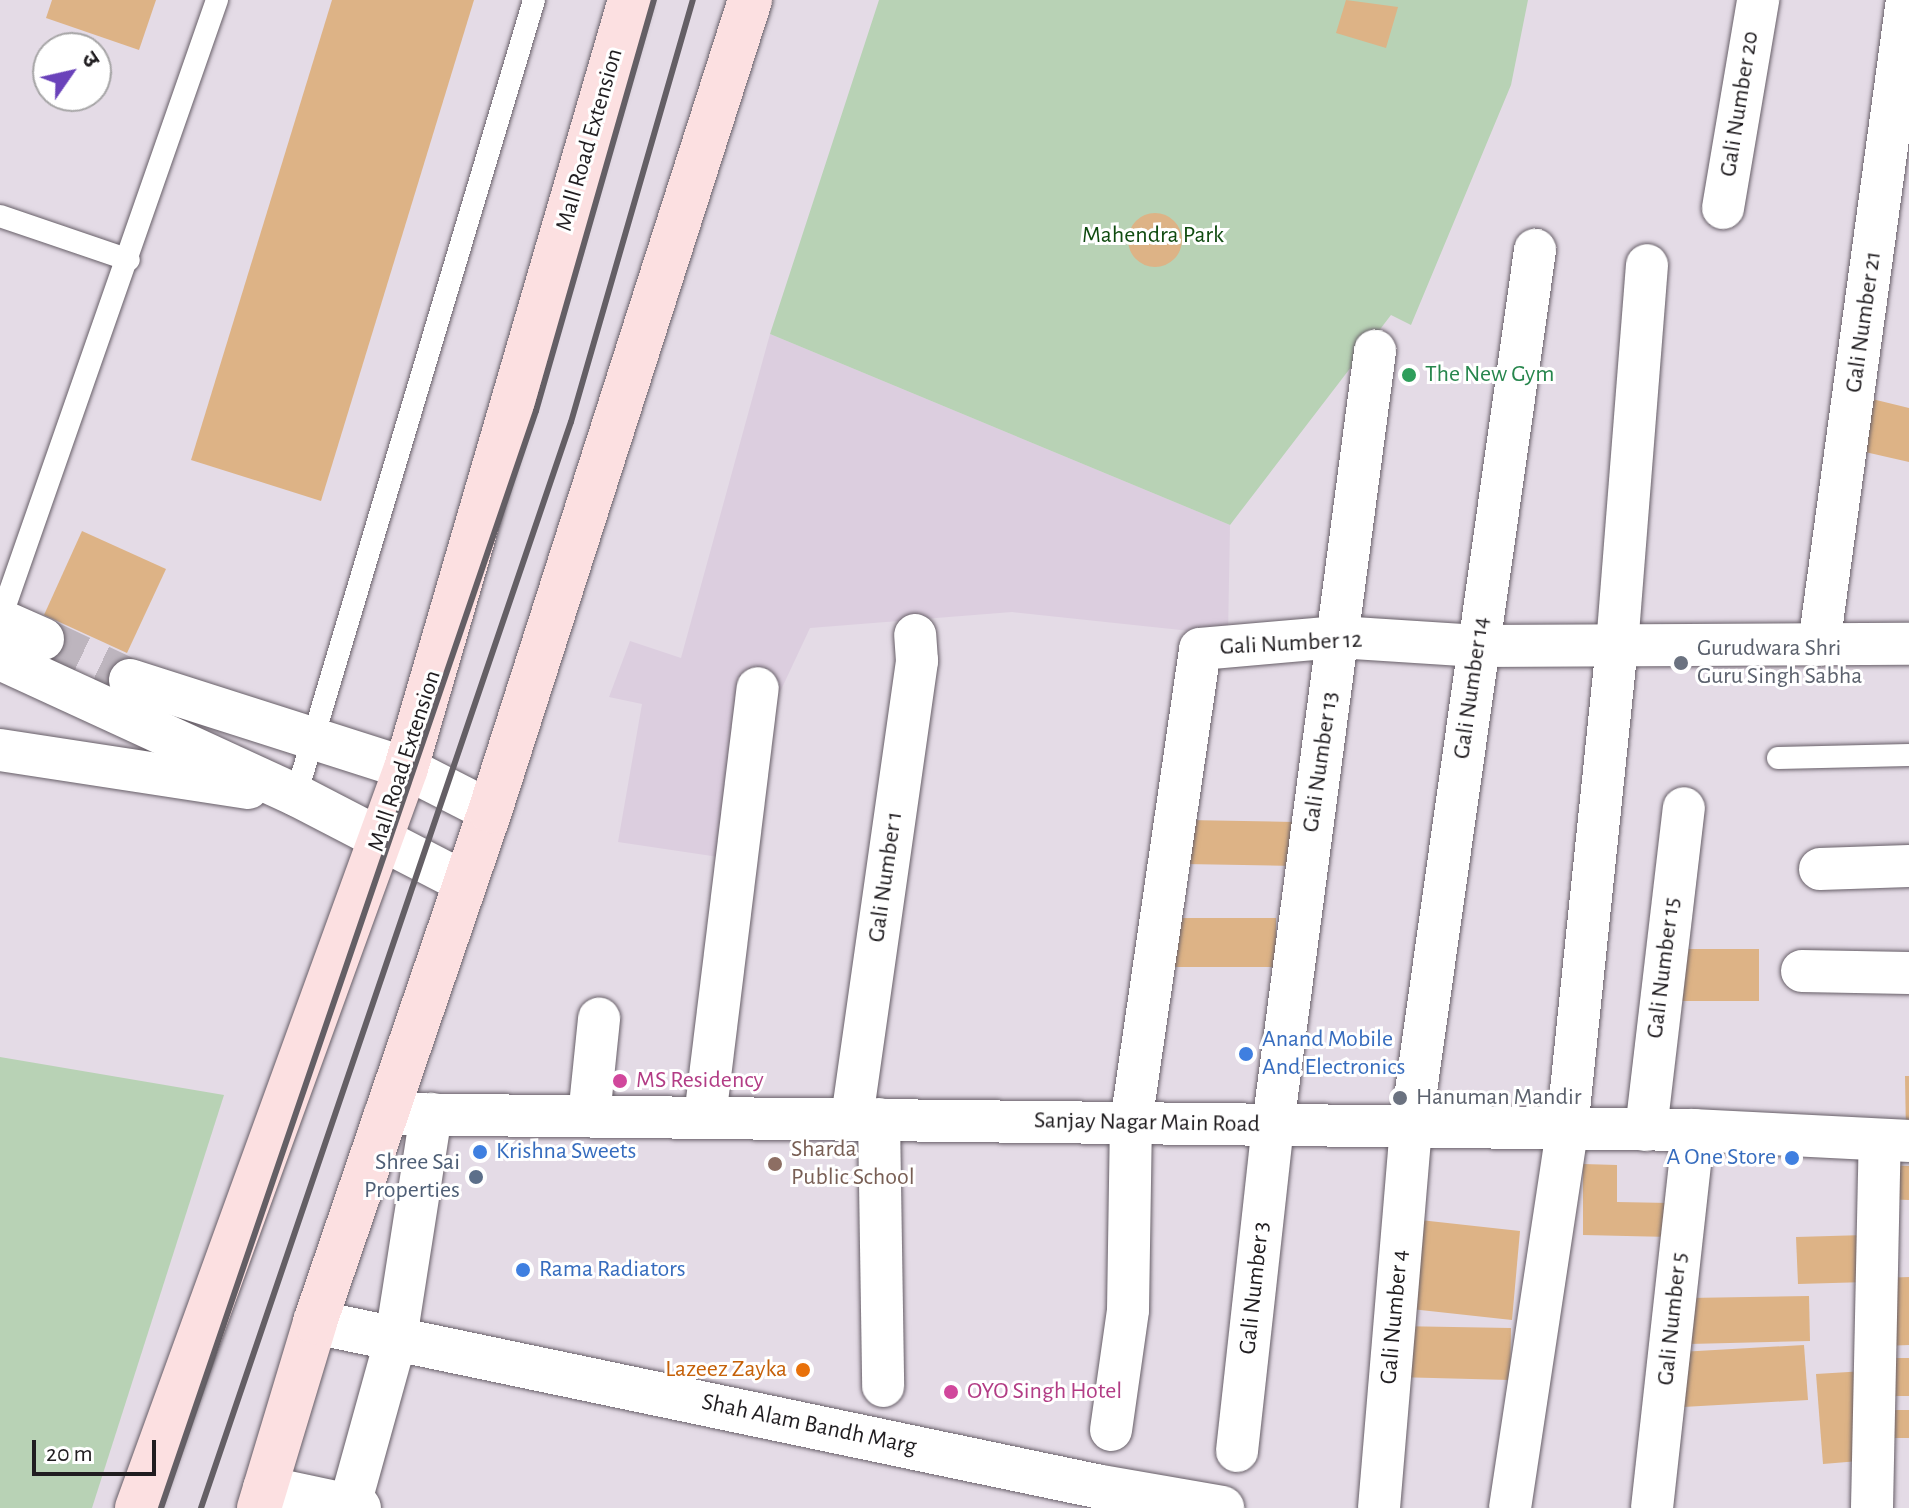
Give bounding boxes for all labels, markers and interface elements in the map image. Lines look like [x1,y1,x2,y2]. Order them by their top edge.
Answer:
street label: Gali Number 20 [1714,29,1766,179]
north arrow [32,32,112,112]
street label: Mall Road Extension [550,45,630,235]
text: उ [78,48,103,71]
park label: Mahendra Park [1082,222,1224,250]
street label: Gali Number 21 [1840,249,1888,395]
place label: The New Gym [1425,361,1555,389]
marker: The New Gym [1400,366,1418,384]
street label: Gali Number 14 [1448,615,1496,761]
street label: Gali Number 12 [1219,626,1363,662]
place label: Gurudwara Shri Guru Singh Sabha [1697,635,1862,691]
marker: Gurudwara Shri Guru Singh Sabha [1672,654,1690,672]
street label: Mall Road Extension [362,667,448,855]
street label: Gali Number 13 [1297,690,1345,834]
street label: Gali Number 1 [863,810,909,944]
street label: Gali Number 15 [1641,896,1687,1040]
place label: Anand Mobile And Electronics [1262,1026,1405,1082]
marker: Anand Mobile And Electronics [1237,1045,1255,1063]
place label: MS Residency [636,1067,764,1095]
marker: MS Residency [611,1072,629,1090]
place label: Hanuman Mandir [1416,1084,1581,1112]
marker: Hanuman Mandir [1391,1089,1409,1107]
street label: Sanjay Nagar Main Road [1034,1107,1260,1139]
place label: Sharda Public School [791,1136,915,1192]
place label: Krishna Sweets [496,1138,636,1166]
marker: Krishna Sweets [471,1143,489,1161]
place label: A One Store [1667,1144,1776,1172]
place label: Shree Sai Properties [364,1149,460,1205]
marker: A One Store [1783,1149,1801,1167]
marker: Sharda Public School [766,1155,784,1173]
marker: Shree Sai Properties [467,1168,485,1186]
street label: Gali Number 3 [1234,1220,1276,1356]
street label: Gali Number 4 [1375,1249,1415,1385]
street label: Gali Number 5 [1652,1251,1694,1387]
place label: Rama Radiators [539,1256,686,1284]
marker: Rama Radiators [514,1261,532,1279]
place label: Lazeez Zayka [665,1356,787,1384]
marker: Lazeez Zayka [794,1361,812,1379]
place label: OYO Singh Hotel [967,1378,1122,1406]
marker: OYO Singh Hotel [942,1383,960,1401]
street label: Shah Alam Bandh Marg [699,1388,919,1462]
scale bar [36,1424,160,1474]
text: 20 m [46,1442,93,1466]

